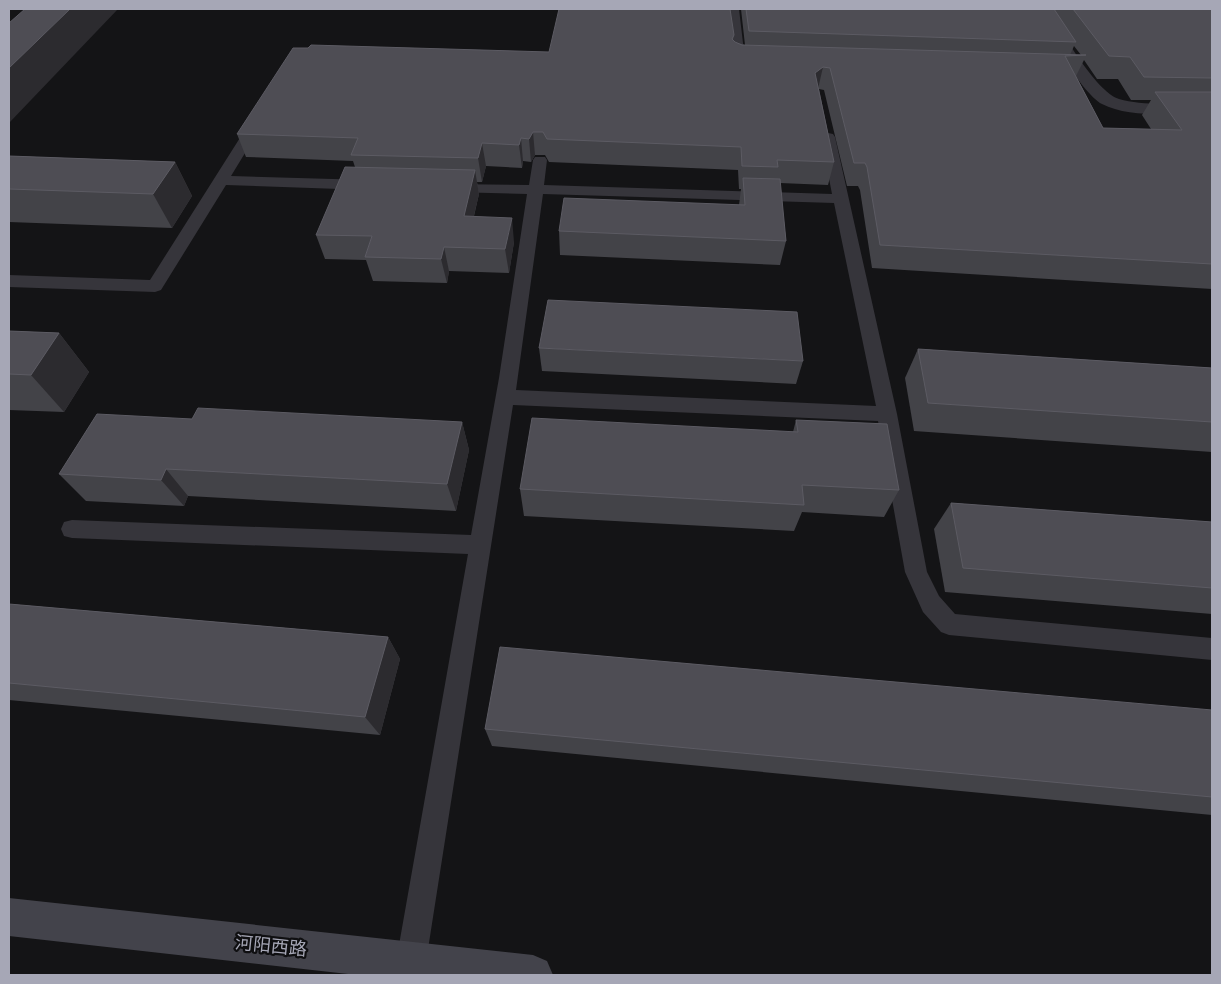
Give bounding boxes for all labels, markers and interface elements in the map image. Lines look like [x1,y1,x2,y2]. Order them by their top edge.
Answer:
street label: 河阳西路 [234,929,308,962]

